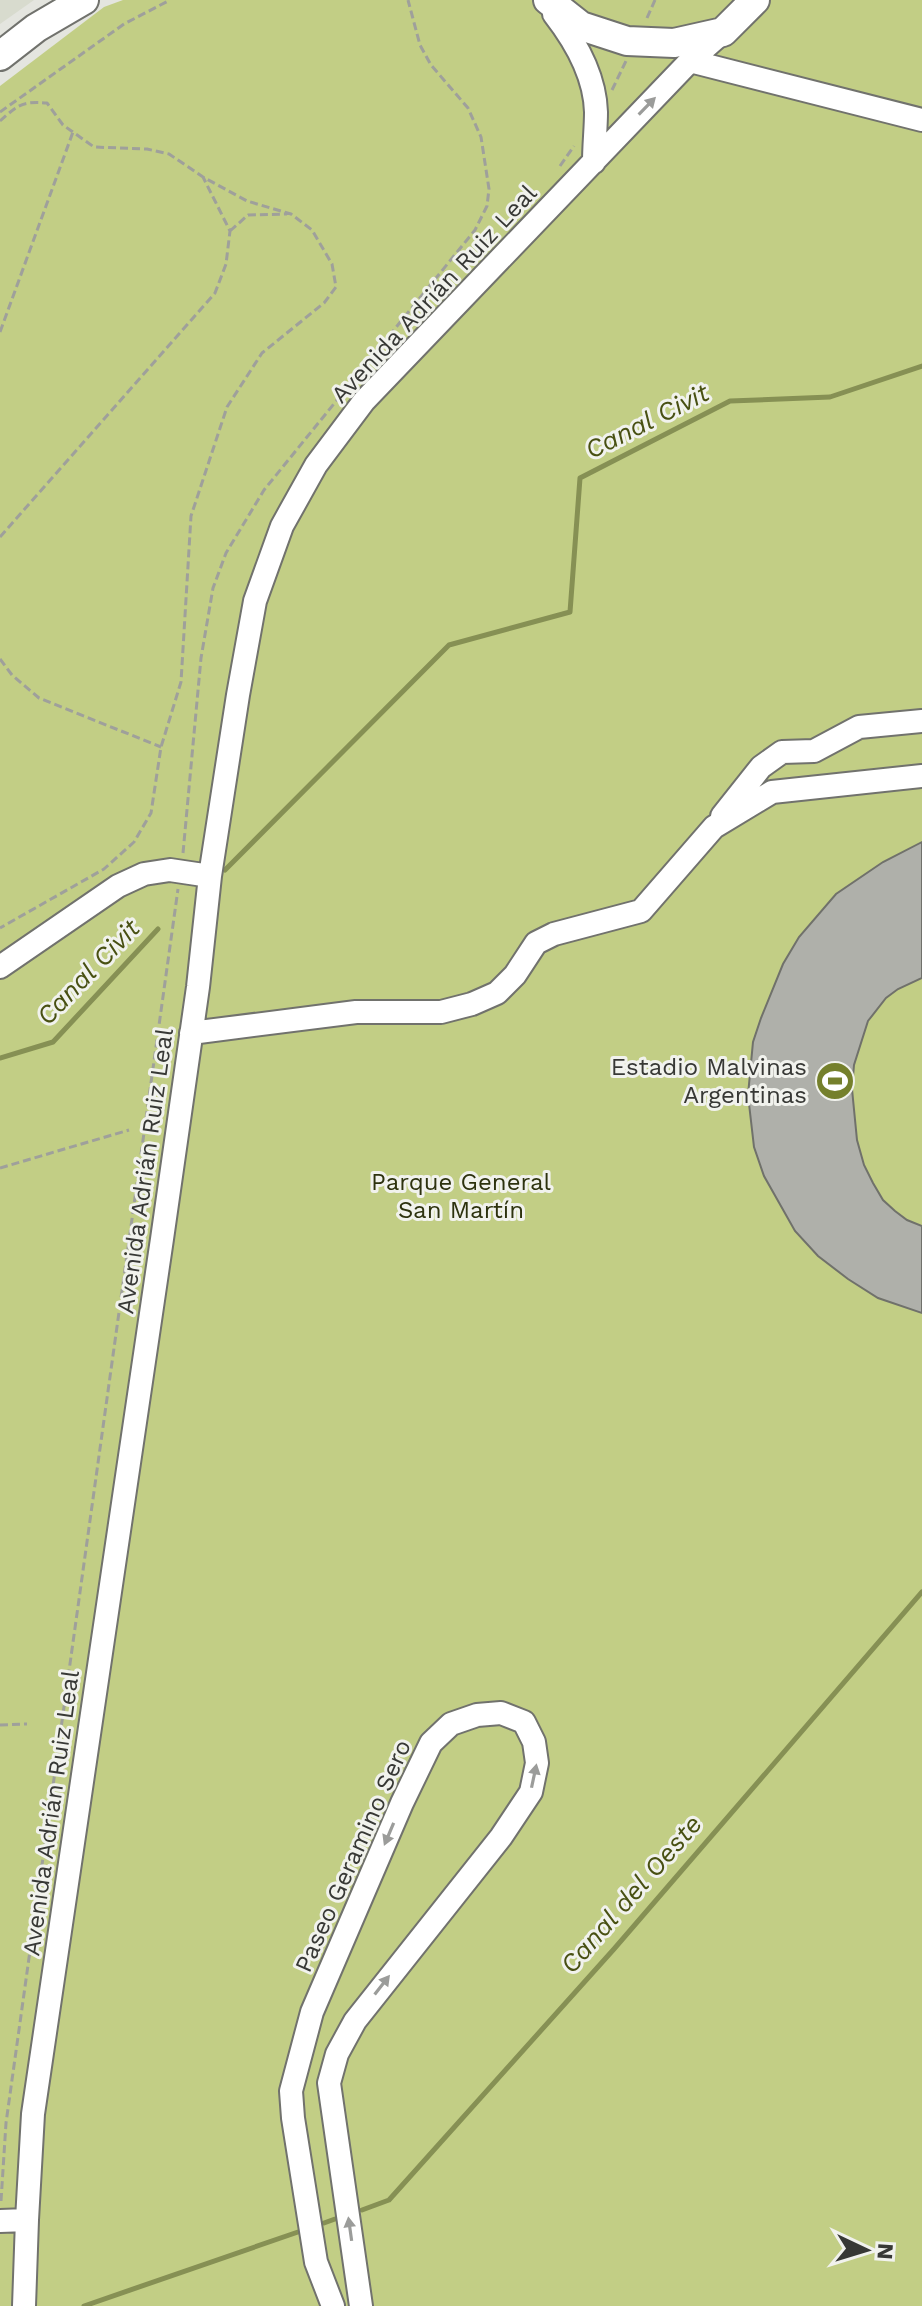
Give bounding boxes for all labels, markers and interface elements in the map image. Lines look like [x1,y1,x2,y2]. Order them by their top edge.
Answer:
one-way arrow [638,97,656,116]
street label: Avenida Adrián Ruiz Leal [326,179,543,409]
water label: Canal Civit [580,377,714,465]
water label: Canal Civit [30,913,146,1031]
street label: Avenida Adrián Ruiz Leal [111,1026,179,1316]
place label: Estadio Malvinas Argentinas [611,1053,807,1109]
sports icon: Estadio Malvinas Argentinas [814,1060,856,1102]
park label: Parque General San Martín [371,1168,552,1224]
street label: Avenida Adrián Ruiz Leal [17,1668,85,1958]
street label: Paseo Geramino Sero [289,1736,417,1976]
one-way arrow [528,1763,541,1788]
water label: Canal del Oeste [554,1809,708,1979]
one-way arrow [382,1822,395,1846]
one-way arrow [374,1975,390,1995]
north arrow [826,2210,906,2290]
one-way arrow [343,2216,356,2241]
text: N [872,2242,898,2260]

